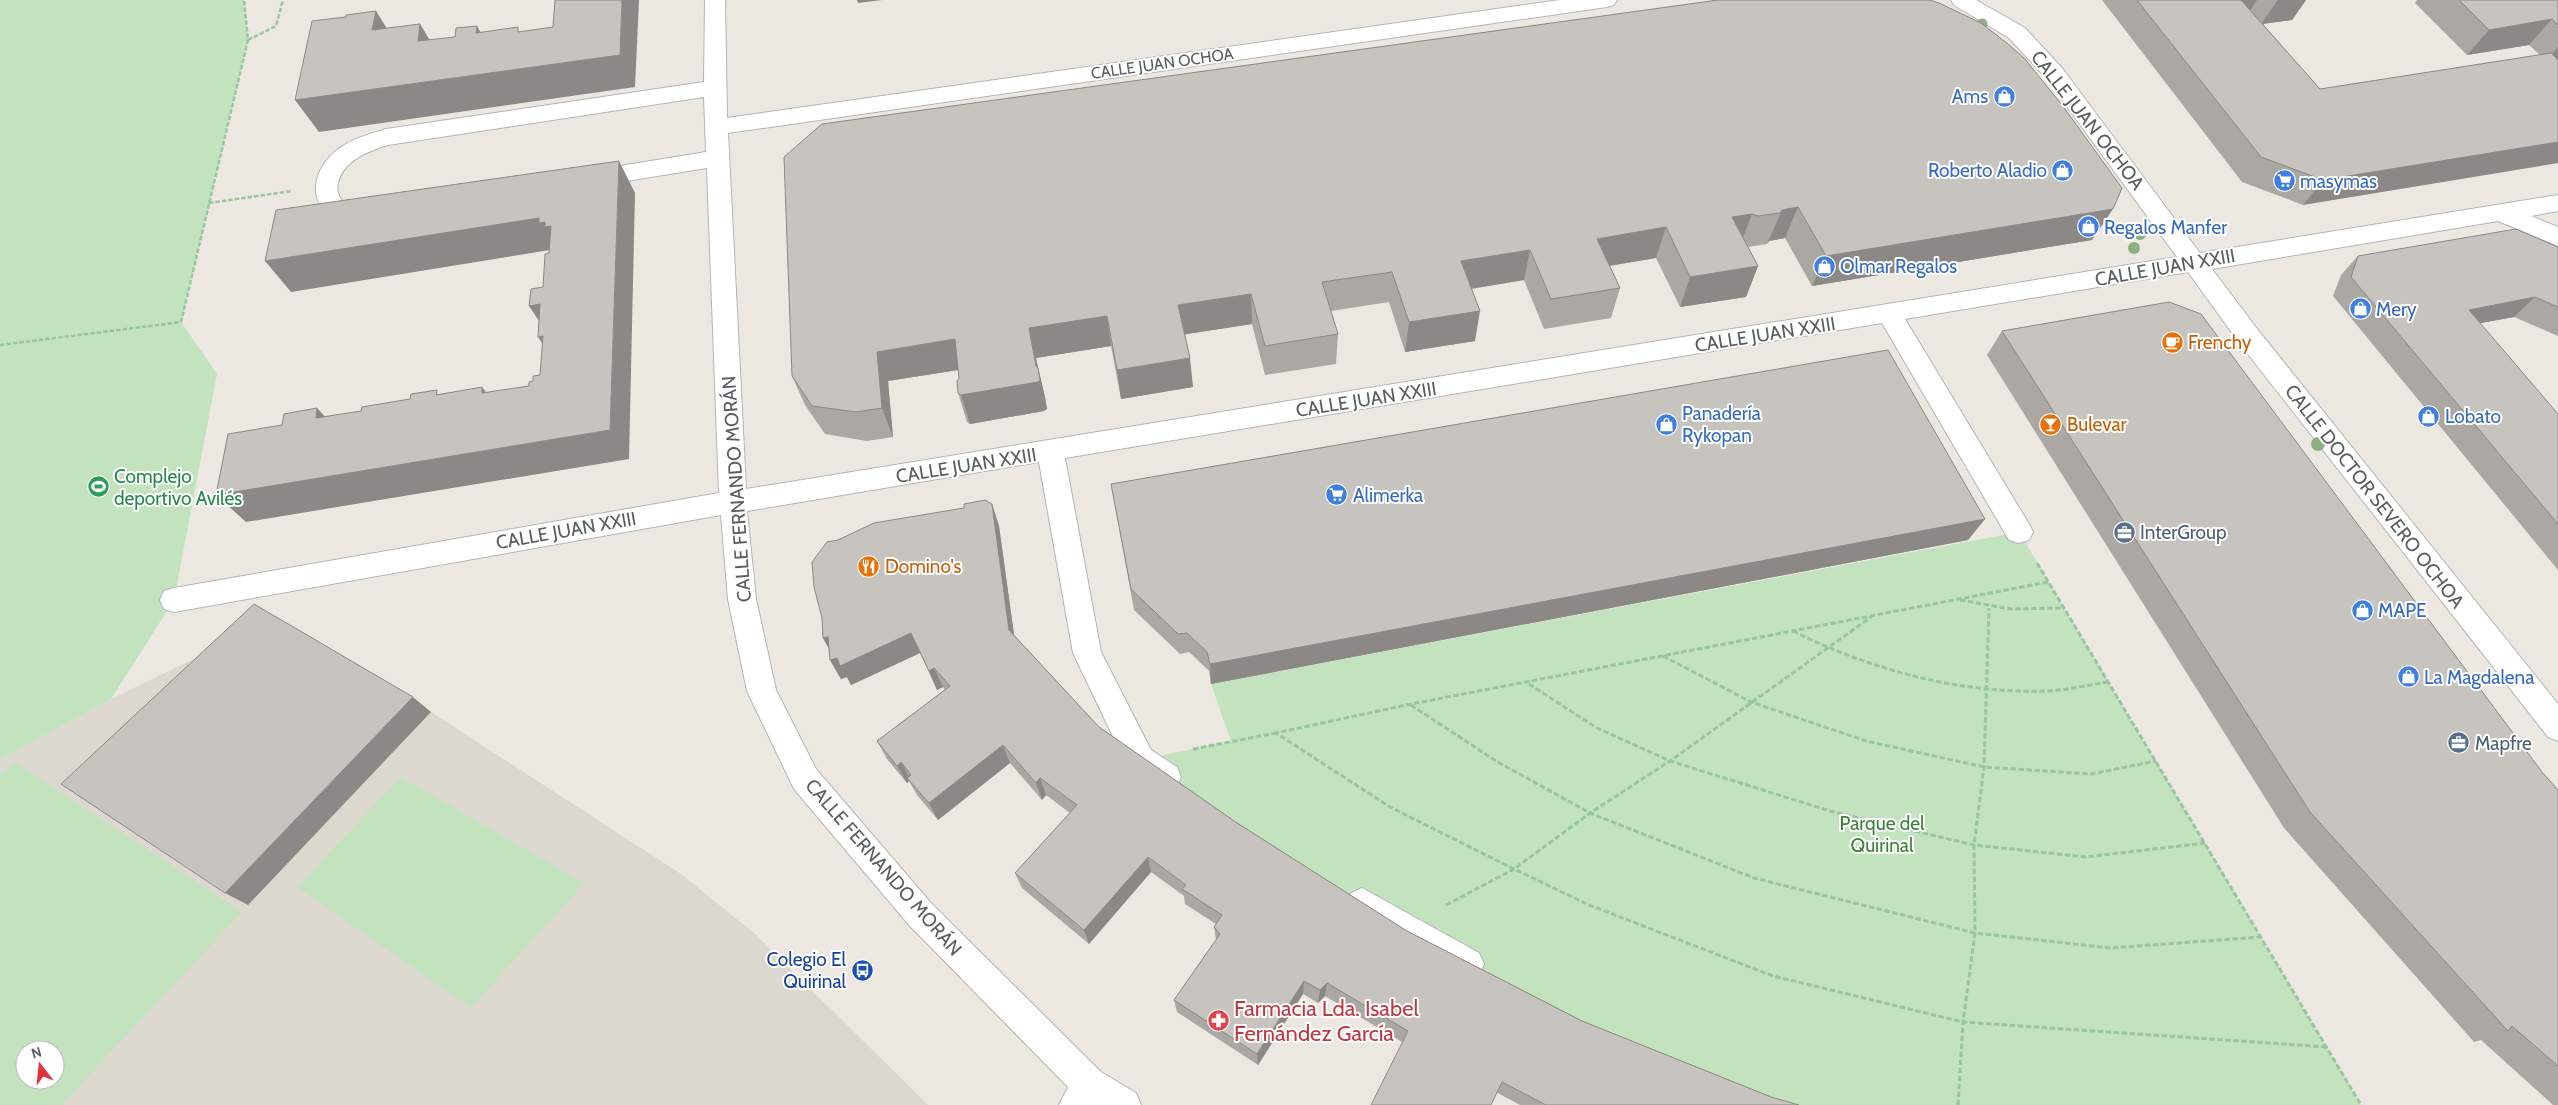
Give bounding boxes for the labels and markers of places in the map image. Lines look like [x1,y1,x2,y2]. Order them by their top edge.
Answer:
shop icon: Ams [1992,84,2016,108]
place label: Ams [1952,85,1988,108]
shop icon: Roberto Aladio [2051,158,2075,182]
place label: Roberto Aladio [1928,159,2047,182]
supermarket icon: masymas [2272,169,2296,193]
place label: masymas [2300,170,2377,193]
shop icon: Regalos Manfer [2076,215,2100,239]
place label: Regalos Manfer [2104,216,2227,239]
shop icon: Olmar Regalos [1812,254,1836,278]
place label: Olmar Regalos [1840,255,1957,278]
shop icon: Mery [2348,297,2372,321]
place label: Mery [2376,298,2417,321]
cafe icon: Frenchy [2160,330,2184,354]
place label: Frenchy [2188,331,2252,354]
place label: Panadería Rykopan [1682,402,1761,447]
shop icon: Lobato [2417,404,2441,428]
place label: Lobato [2445,405,2501,428]
shop icon: Panadería Rykopan [1654,412,1678,436]
bar icon: Bulevar [2039,412,2063,436]
place label: Bulevar [2067,413,2127,436]
place label: Complejo deportivo Avilés [114,465,242,510]
sports icon: Complejo deportivo Avilés [86,475,110,499]
supermarket icon: Alimerka [1325,483,1349,507]
place label: Alimerka [1353,484,1423,507]
office icon: InterGroup [2112,520,2136,544]
place label: InterGroup [2140,521,2227,544]
restaurant icon: Domino's [857,554,881,578]
place label: Domino's [885,555,962,578]
shop icon: MAPE [2350,598,2374,622]
place label: MAPE [2378,599,2427,622]
shop icon: La Magdalena [2396,665,2420,689]
place label: La Magdalena [2424,666,2534,689]
office icon: Mapfre [2447,731,2471,755]
place label: Mapfre [2475,732,2532,755]
place label: Colegio El Quirinal [766,948,847,993]
bus stop icon: Colegio El Quirinal [850,958,874,982]
place label: Farmacia Lda. Isabel Fernández García [1234,995,1419,1047]
pharmacy icon: Farmacia Lda. Isabel Fernández García [1206,1009,1230,1033]

